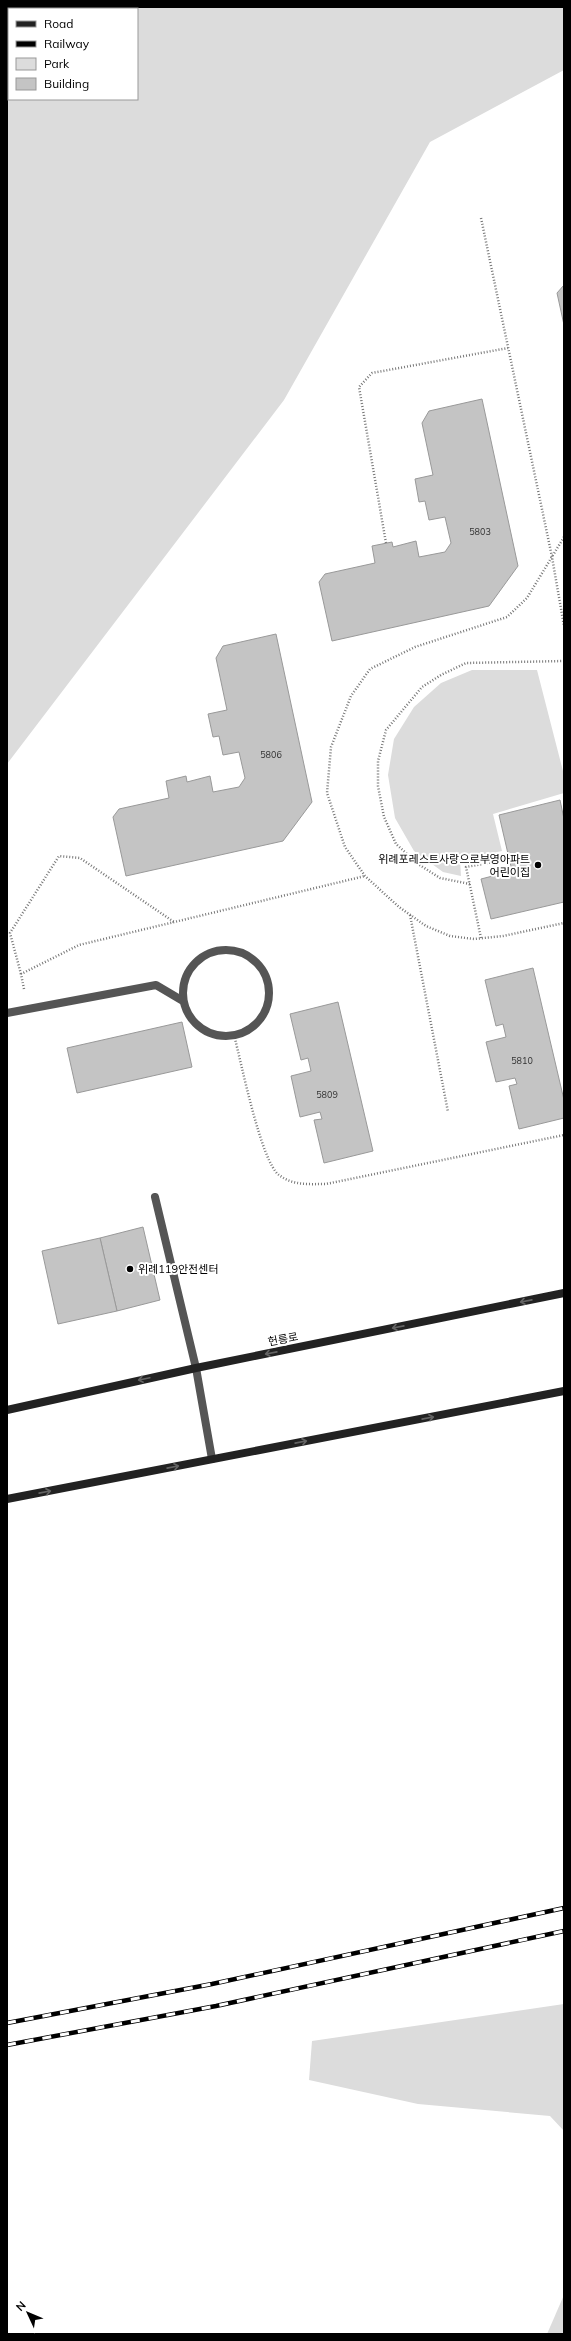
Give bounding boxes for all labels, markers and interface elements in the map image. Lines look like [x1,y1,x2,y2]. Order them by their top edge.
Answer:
legend [8,8,138,100]
text: Road [44,16,73,31]
text: Railway [44,36,90,51]
text: Park [44,56,70,71]
text: Building [44,76,89,91]
house number: 5803 [469,526,491,537]
house number: 5806 [260,749,282,760]
place label: 위례포레스트사랑으로부영아파트 어린이집 [378,852,530,879]
marker: 위례포레스트사랑으로부영아파트 어린이집 [533,860,543,870]
house number: 5810 [511,1055,533,1066]
house number: 5809 [316,1089,338,1100]
place label: 위례119안전센터 [138,1262,219,1276]
marker: 위례119안전센터 [125,1264,135,1274]
one-way arrow [520,1297,533,1305]
one-way arrow [392,1323,405,1331]
street label: 헌릉로 [267,1329,299,1349]
one-way arrow [265,1349,278,1357]
one-way arrow [138,1376,151,1384]
one-way arrow [421,1414,434,1422]
one-way arrow [294,1438,307,1446]
one-way arrow [166,1462,179,1470]
one-way arrow [38,1487,51,1495]
north arrow [8,2293,48,2333]
text: N [13,2298,29,2314]

